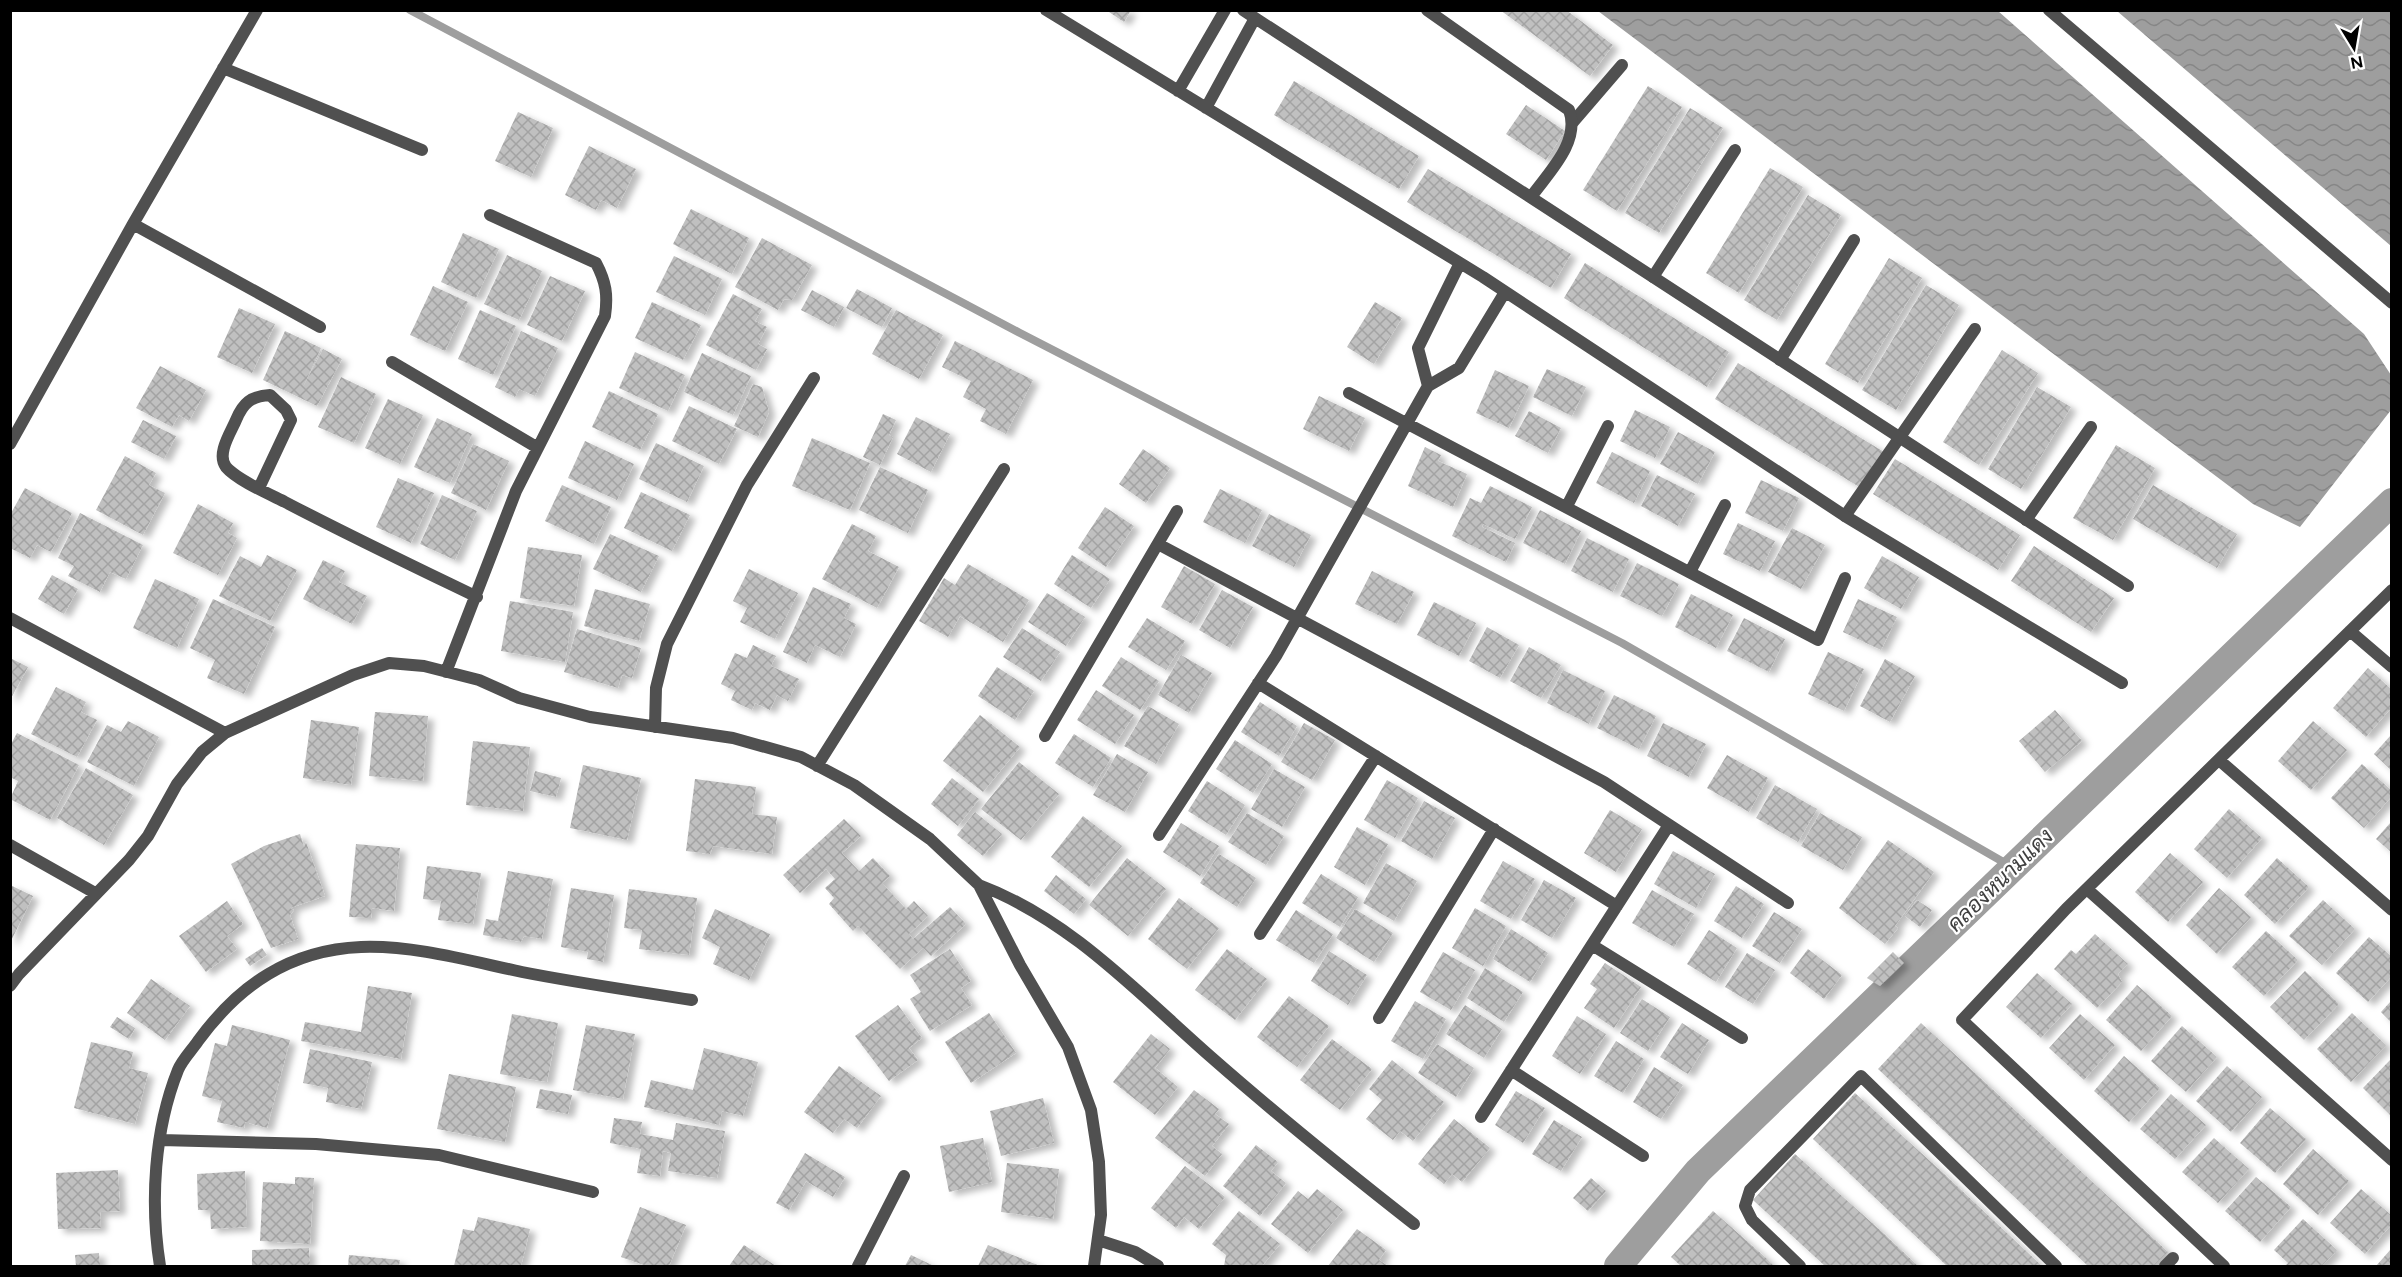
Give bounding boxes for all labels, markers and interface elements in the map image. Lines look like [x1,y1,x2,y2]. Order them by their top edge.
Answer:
north arrow [2324,18,2384,78]
text: N [2349,52,2365,73]
water label: คลองหนามแดง [1941,823,2059,937]

